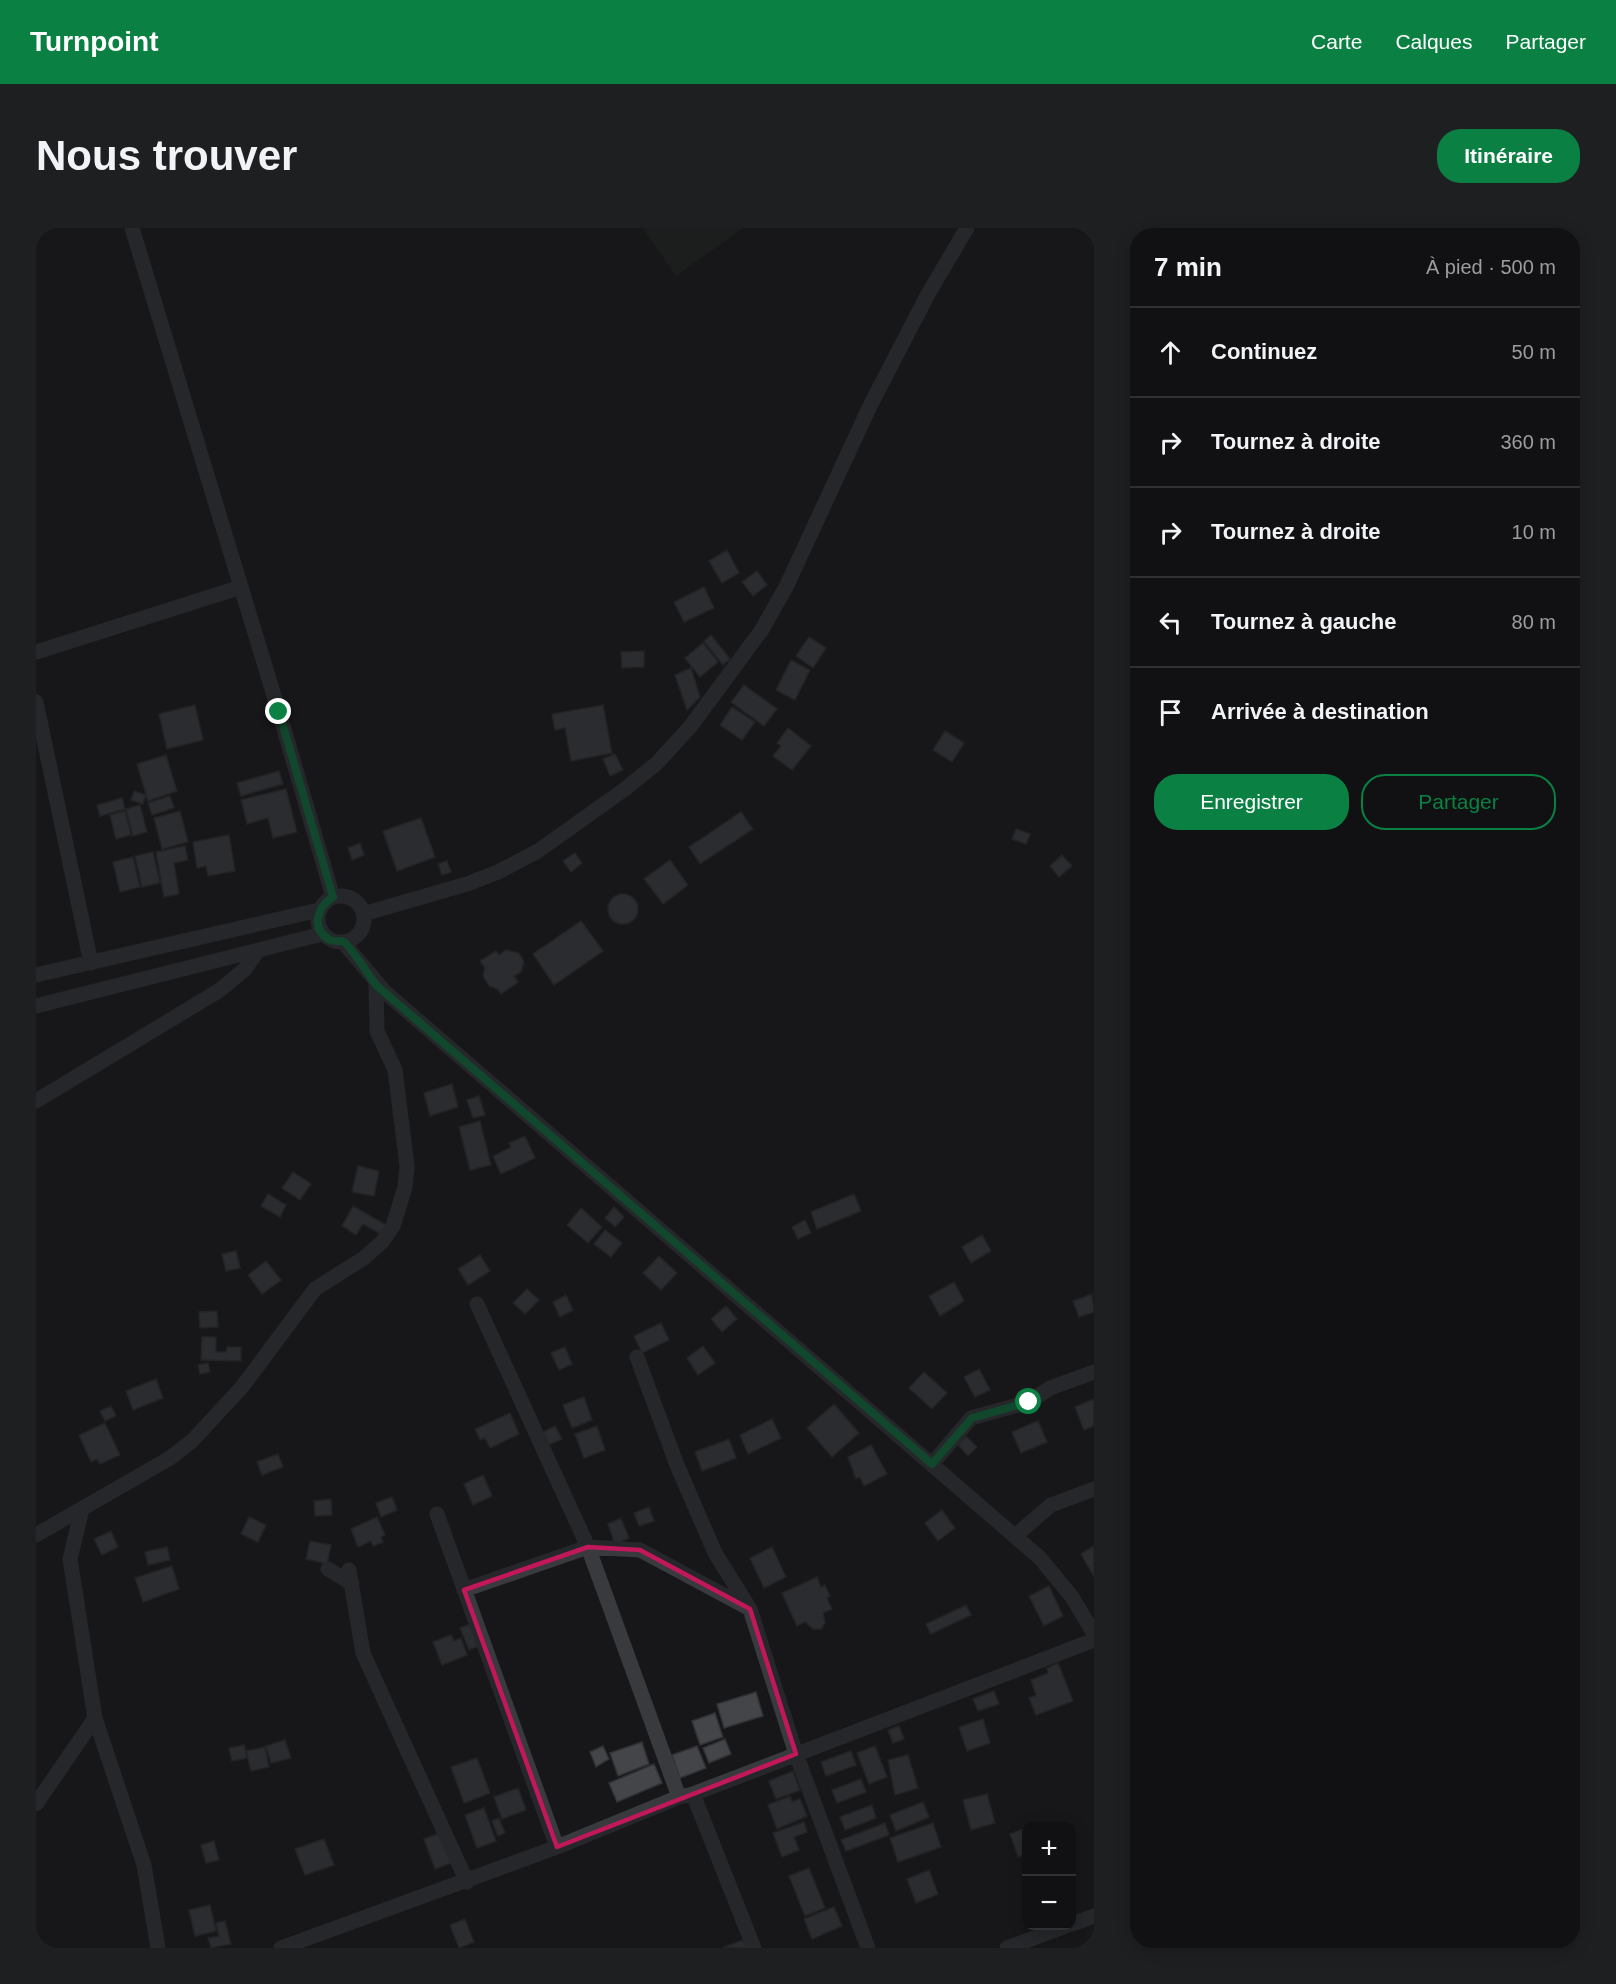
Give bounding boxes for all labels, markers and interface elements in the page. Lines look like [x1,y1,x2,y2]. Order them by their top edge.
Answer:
text: Turnpoint [30,26,159,57]
text: Carte [1311,30,1362,53]
text: Calques [1395,30,1472,53]
text: Partager [1505,30,1586,53]
button: Itinéraire [1437,129,1580,183]
text: Nous trouver [36,132,297,179]
text: 7 min [1154,252,1222,282]
text: À pied · 500 m [1426,256,1556,278]
icon: ahead [1154,336,1187,369]
text: Continuez [1211,339,1317,364]
text: 50 m [1512,341,1556,363]
icon: right [1154,426,1187,459]
text: Tournez à droite [1211,429,1381,454]
text: 360 m [1500,431,1556,453]
icon: right [1154,516,1187,549]
text: Tournez à droite [1211,519,1381,544]
text: 10 m [1512,521,1556,543]
icon: left [1154,606,1187,639]
text: Tournez à gauche [1211,609,1396,634]
text: 80 m [1512,611,1556,633]
icon: arrive [1154,696,1187,729]
route end [265,698,291,724]
text: Arrivée à destination [1211,699,1429,724]
button: Enregistrer [1154,774,1349,830]
button: Partager [1361,774,1556,830]
route start [1015,1388,1041,1414]
map controls [1022,1822,1076,1930]
button: + [1022,1822,1076,1876]
button: − [1022,1876,1076,1930]

